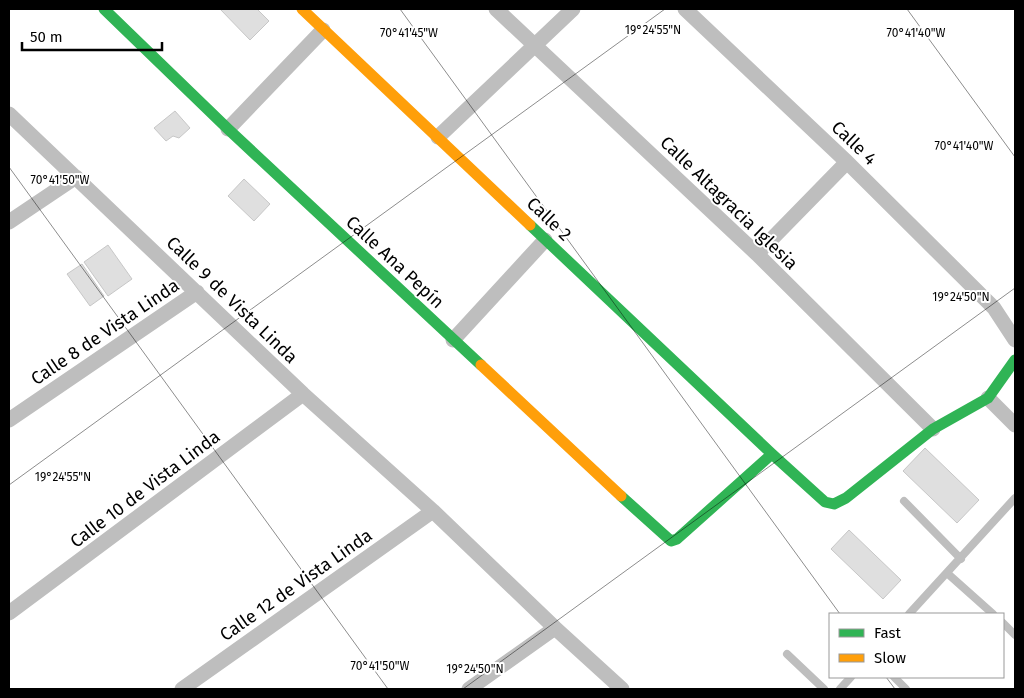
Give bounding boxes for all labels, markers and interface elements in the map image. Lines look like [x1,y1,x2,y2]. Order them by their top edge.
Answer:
scale bar [22,20,162,52]
text: 19°24'55"N [625,23,681,37]
text: 70°41'45"W [380,26,438,40]
text: 70°41'40"W [887,26,946,40]
text: 50 m [30,28,63,46]
street label: Calle 4 [827,116,881,170]
street label: Calle Altagracia Iglesia [656,132,802,274]
text: 70°41'40"W [935,139,994,153]
text: 70°41'50"W [31,173,90,187]
street label: Calle 2 [522,193,576,246]
street label: Calle Ana Pepín [341,211,449,313]
street label: Calle 9 de Vista Linda [162,232,302,368]
street label: Calle 8 de Vista Linda [27,274,183,390]
text: 19°24'50"N [932,290,990,304]
street label: Calle 10 de Vista Linda [66,425,224,553]
text: 19°24'55"N [35,470,91,484]
street label: Calle 12 de Vista Linda [216,524,376,646]
legend [829,613,1004,678]
text: Fast [874,624,901,642]
text: Slow [874,649,906,667]
text: 70°41'50"W [351,659,410,673]
text: 19°24'50"N [446,662,504,676]

